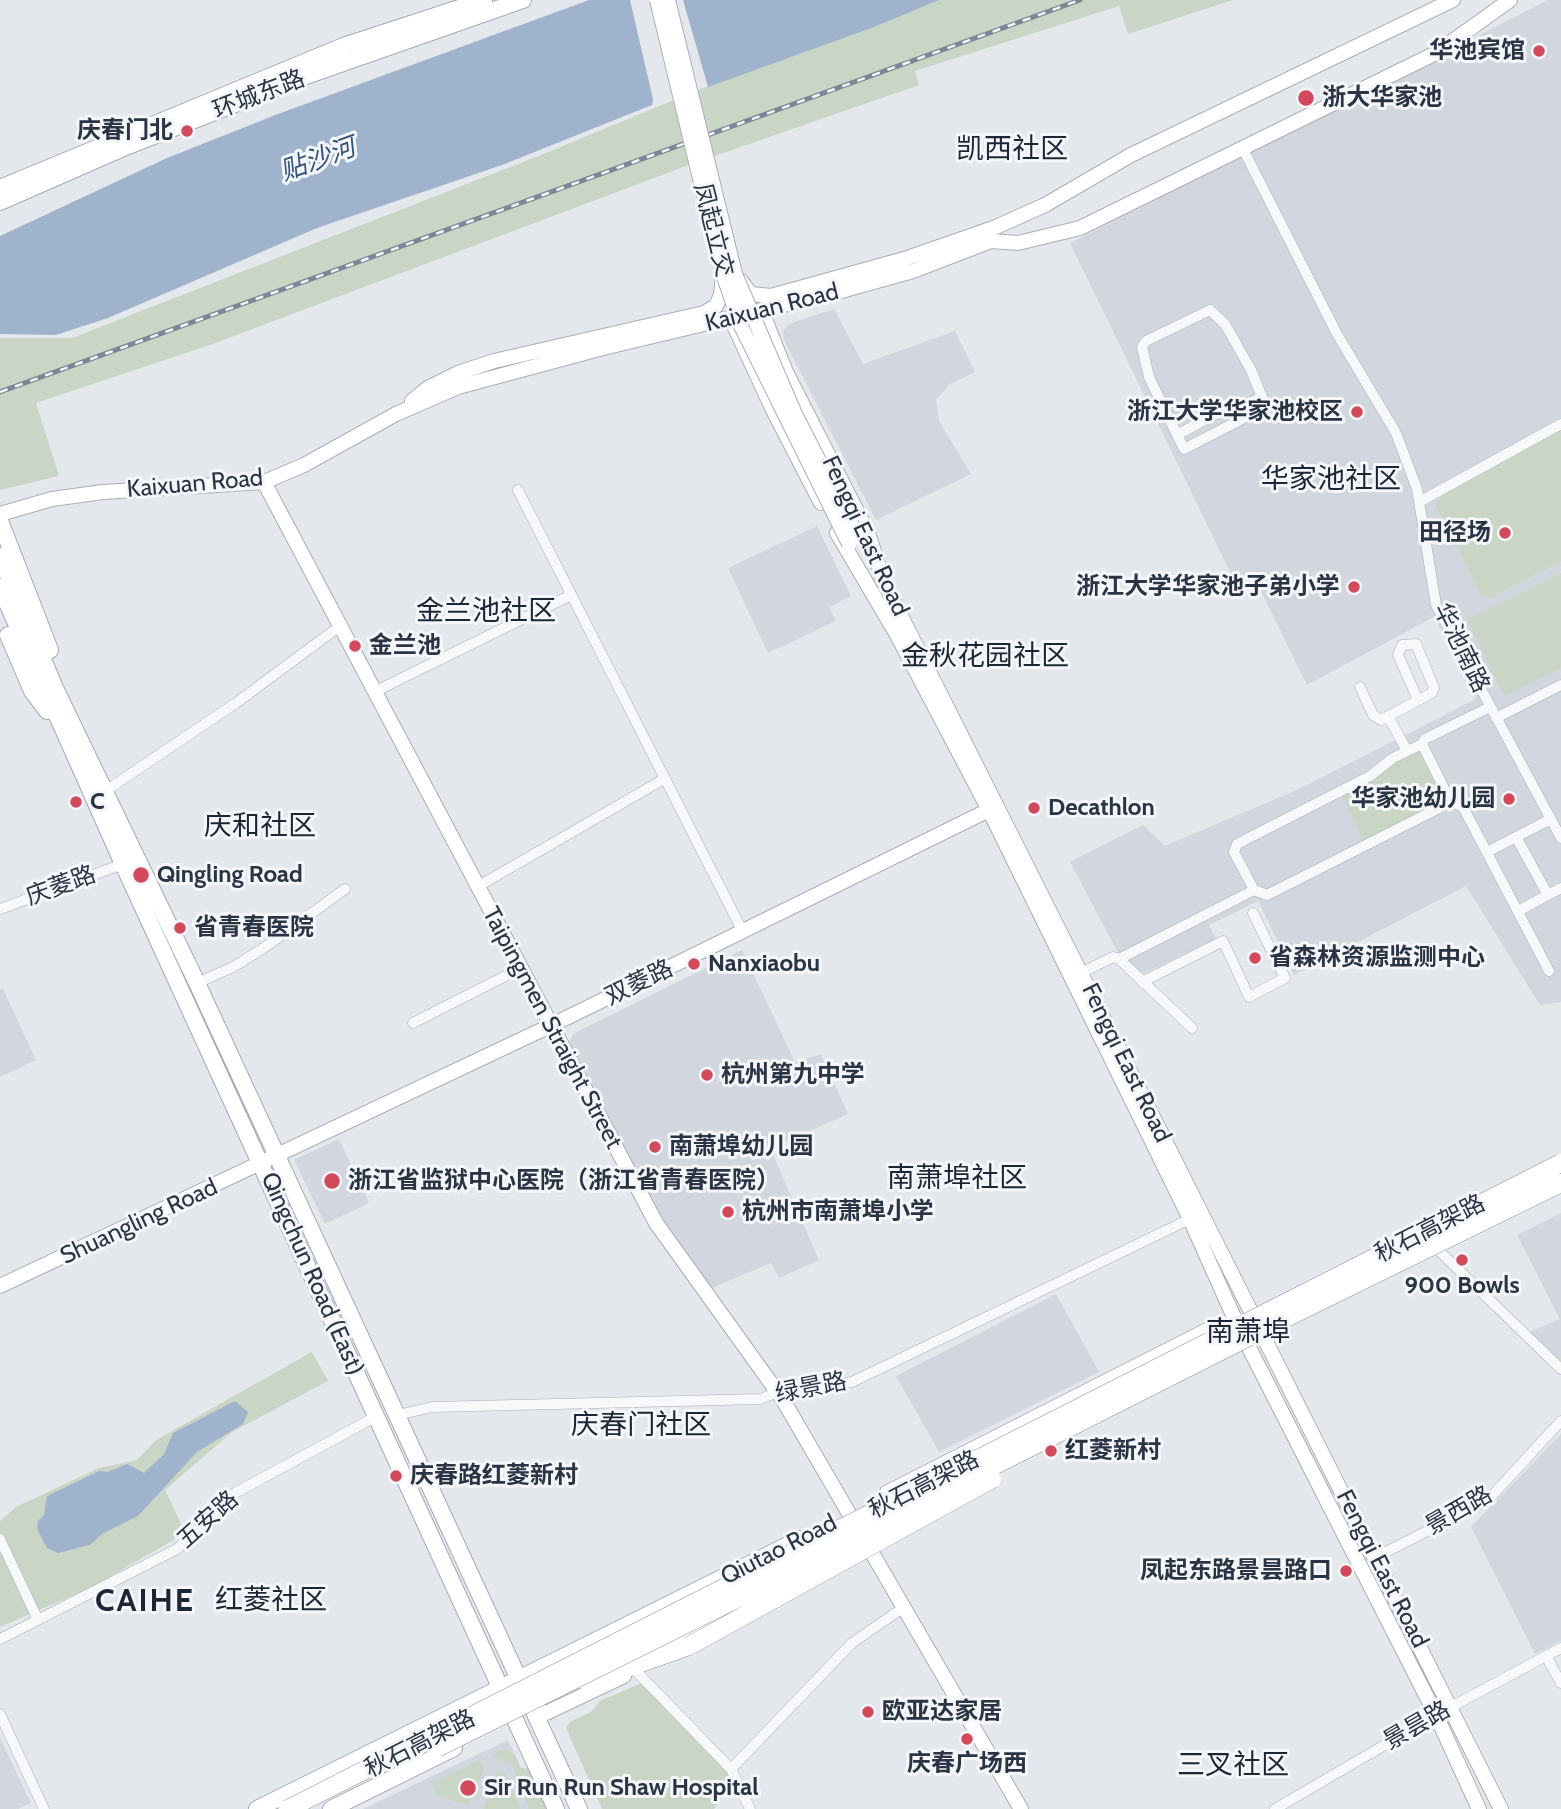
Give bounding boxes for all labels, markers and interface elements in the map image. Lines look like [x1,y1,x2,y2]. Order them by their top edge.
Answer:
place label: 华池宾馆 [1429,37,1525,65]
marker: 华池宾馆 [1531,43,1547,59]
street label: 环城东路 [209,64,309,126]
place label: 浙大华家池 [1322,84,1442,112]
marker: 浙大华家池 [1296,88,1316,108]
place label: 庆春门北 [77,117,173,145]
marker: 庆春门北 [179,123,195,139]
water label: 贴沙河 [276,132,360,188]
district label: 凯西社区 [956,133,1068,167]
street label: 凤起立交 [687,180,739,280]
street label: Kaixuan Road [702,278,842,338]
place label: 浙江大学华家池校区 [1127,398,1343,426]
marker: 浙江大学华家池校区 [1349,404,1365,420]
street label: Fengqi East Road [815,451,915,621]
district label: 华家池社区 [1261,463,1401,497]
street label: Kaixuan Road [126,464,264,504]
place label: 田径场 [1419,519,1491,547]
marker: 田径场 [1497,525,1513,541]
place label: 浙江大学华家池子弟小学 [1076,573,1340,601]
marker: 浙江大学华家池子弟小学 [1346,579,1362,595]
district label: 金兰池社区 [416,595,556,629]
street label: 华池南路 [1427,599,1495,697]
place label: 金兰池 [369,632,441,660]
marker: 金兰池 [347,638,363,654]
district label: 金秋花园社区 [901,640,1069,674]
place label: 华家池幼儿园 [1351,785,1495,813]
place label: C [90,788,105,816]
marker: 华家池幼儿园 [1501,791,1517,807]
marker: C [68,794,84,810]
place label: Decathlon [1048,794,1155,822]
marker: Decathlon [1026,800,1042,816]
district label: 庆和社区 [204,810,316,844]
street label: 庆菱路 [22,860,100,912]
place label: Qingling Road [157,861,303,889]
marker: Qingling Road [131,865,151,885]
street label: Taipingmen Straight Street [476,902,628,1154]
place label: 省青春医院 [194,914,314,942]
marker: 省青春医院 [172,920,188,936]
place label: 省森林资源监测中心 [1269,944,1485,972]
place label: Nanxiaobu [708,950,820,978]
marker: 省森林资源监测中心 [1247,950,1263,966]
street label: 双菱路 [600,954,678,1012]
marker: Nanxiaobu [686,956,702,972]
street label: Fengqi East Road [1075,979,1177,1147]
place label: 杭州第九中学 [721,1061,865,1089]
marker: 杭州第九中学 [699,1067,715,1083]
place label: 南萧埠幼儿园 [669,1133,813,1161]
marker: 南萧埠幼儿园 [647,1139,663,1155]
district label: 南萧埠社区 [887,1162,1027,1196]
place label: 浙江省监狱中心医院（浙江省青春医院） [348,1167,780,1195]
street label: Qingchun Road (East) [254,1168,370,1380]
marker: 浙江省监狱中心医院（浙江省青春医院） [322,1171,342,1191]
street label: Shuangling Road [56,1173,222,1271]
street label: 秋石高架路 [1370,1189,1490,1269]
place label: 杭州市南萧埠小学 [742,1198,934,1226]
marker: 杭州市南萧埠小学 [720,1204,736,1220]
marker: 900 Bowls [1454,1252,1470,1268]
place label: 900 Bowls [1404,1272,1520,1300]
district label: 南萧埠 [1206,1316,1290,1350]
street label: 绿景路 [773,1367,849,1409]
district label: 庆春门社区 [571,1409,711,1443]
place label: 红菱新村 [1065,1437,1161,1465]
marker: 红菱新村 [1043,1443,1059,1459]
street label: 秋石高架路 [864,1445,984,1525]
place label: 庆春路红菱新村 [410,1462,578,1490]
marker: 庆春路红菱新村 [388,1468,404,1484]
street label: 景西路 [1421,1481,1497,1541]
street label: 五安路 [172,1485,244,1555]
street label: Fengqi East Road [1330,1485,1434,1653]
street label: Qiutao Road [716,1509,842,1591]
place label: 凤起东路景昙路口 [1140,1557,1332,1585]
marker: 凤起东路景昙路口 [1338,1563,1354,1579]
district label: CAIHE [96,1583,194,1621]
district label: 红菱社区 [215,1584,327,1618]
street label: 景昙路 [1379,1696,1455,1756]
place label: 欧亚达家居 [882,1698,1002,1726]
street label: 秋石高架路 [360,1704,480,1784]
marker: 欧亚达家居 [860,1704,876,1720]
marker: 庆春广场西 [959,1731,975,1747]
district label: 三叉社区 [1177,1749,1289,1783]
place label: 庆春广场西 [907,1750,1027,1778]
place label: Sir Run Run Shaw Hospital [484,1774,759,1802]
marker: Sir Run Run Shaw Hospital [458,1778,478,1798]

